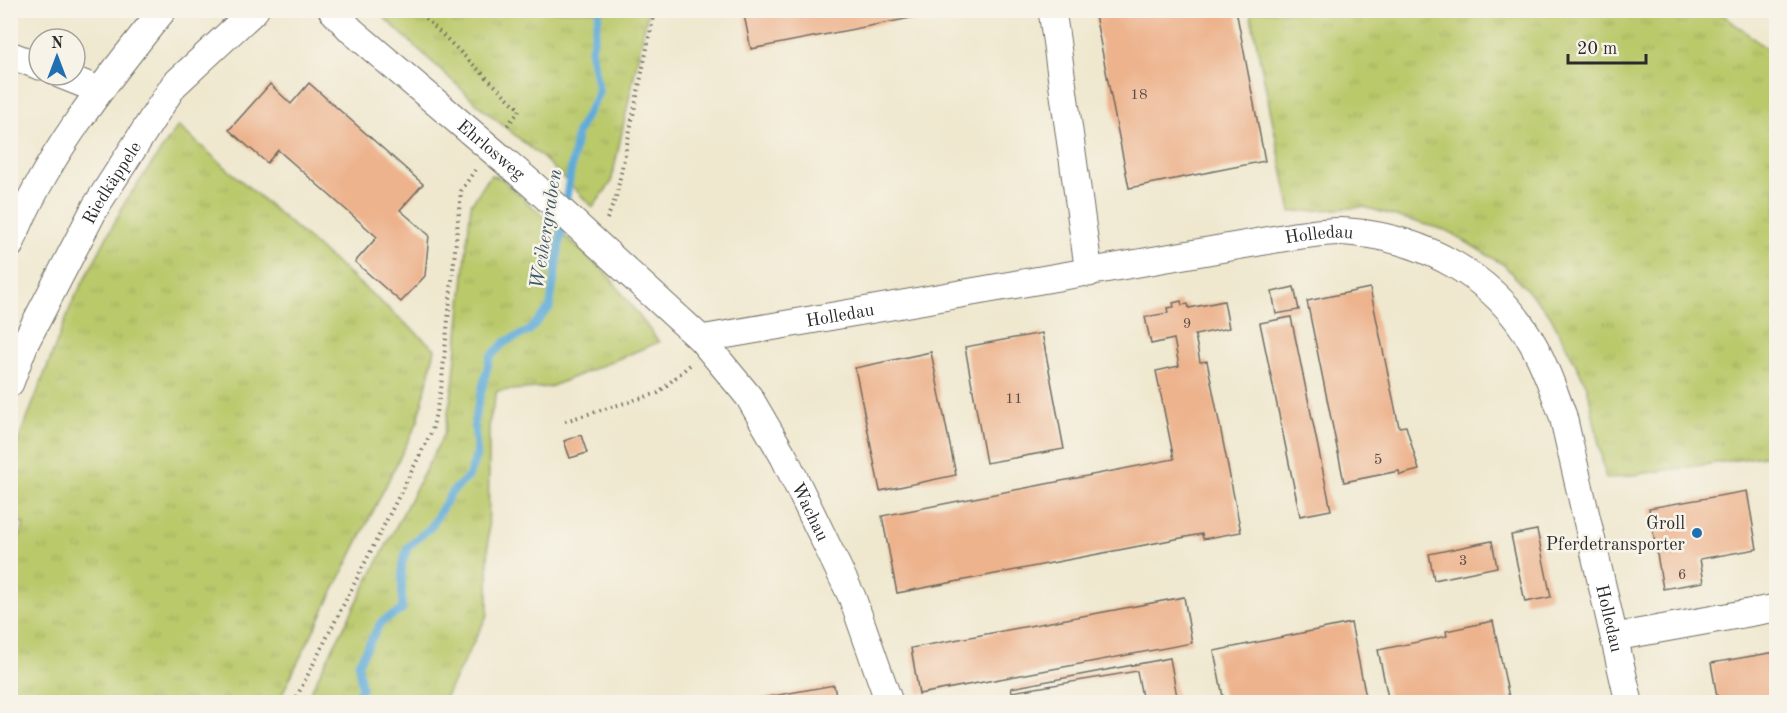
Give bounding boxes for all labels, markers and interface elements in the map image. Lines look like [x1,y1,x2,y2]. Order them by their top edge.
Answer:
north arrow [27,27,87,87]
scale bar [1568,27,1646,65]
text: N [51,36,64,52]
text: 20 m [1577,40,1617,58]
house number: 18 [1130,88,1148,103]
street label: Ehrlosweg [454,117,528,184]
street label: Riedkäppele [80,139,145,227]
water label: Weihergraben [528,168,566,291]
street label: Holledau [1283,223,1355,247]
street label: Holledau [805,301,876,331]
house number: 9 [1183,317,1191,332]
house number: 11 [1005,392,1023,407]
house number: 5 [1374,453,1382,468]
street label: Wachau [788,480,832,545]
place label: Groll Pferdetransporter [1546,515,1686,554]
marker: Groll Pferdetransporter [1690,526,1704,540]
house number: 3 [1459,554,1467,569]
house number: 6 [1678,568,1686,583]
street label: Holledau [1592,583,1625,655]

